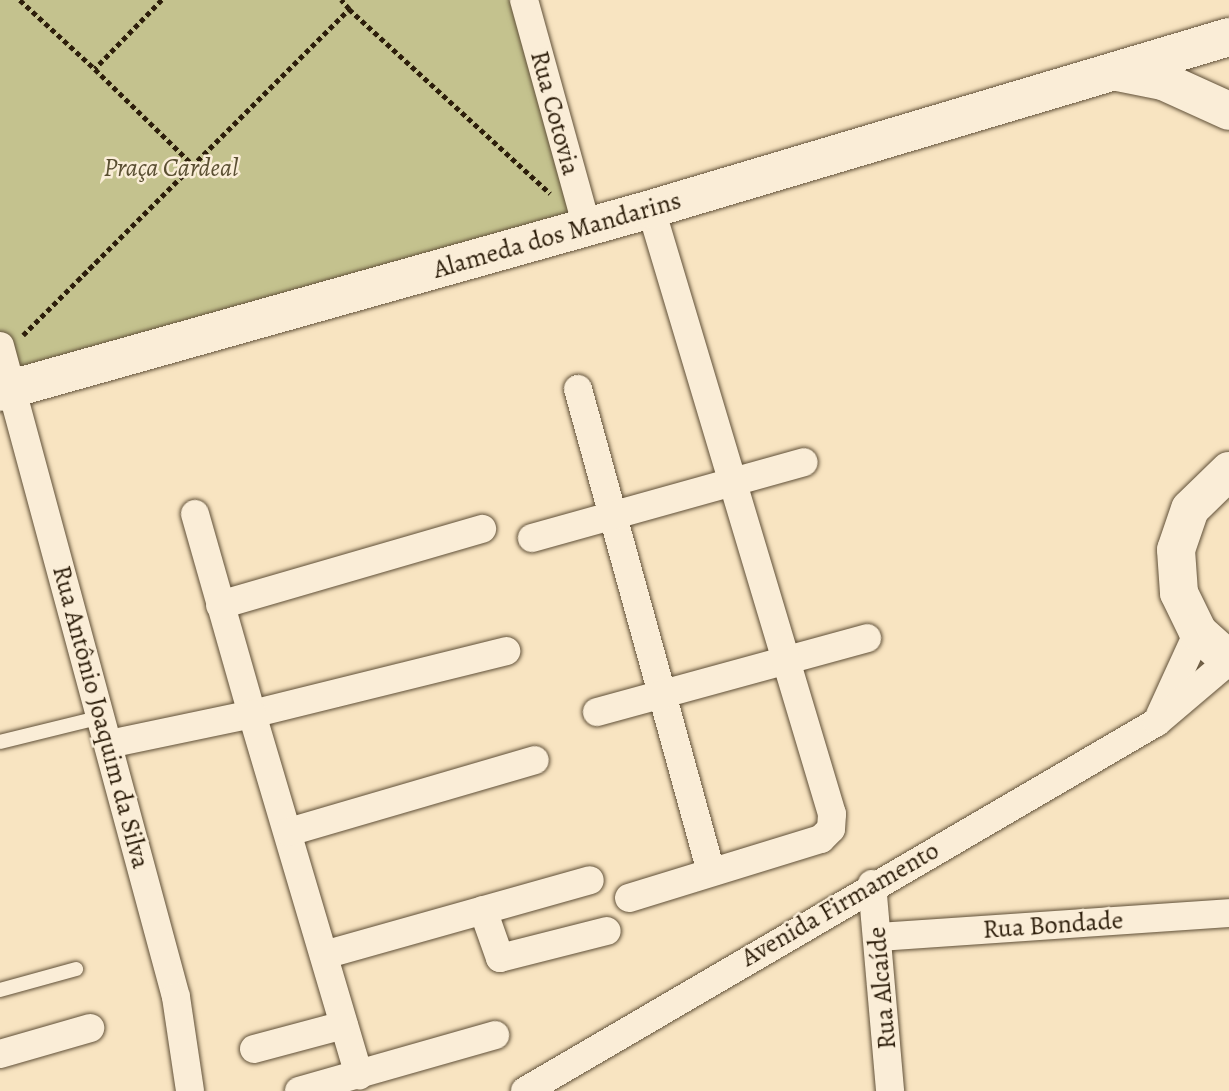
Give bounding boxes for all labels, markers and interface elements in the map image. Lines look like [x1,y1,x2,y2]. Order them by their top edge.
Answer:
street label: Rua Cotovia [523,47,587,179]
park label: Praça Cardeal [104,152,238,184]
street label: Alameda dos Mandarins [429,185,685,285]
street label: Rua Antônio Joaquim da Silva [46,562,156,872]
street label: Avenida Firmamento [736,835,944,973]
street label: Rua Bondade [982,905,1124,945]
street label: Rua Alcaíde [861,925,903,1051]

